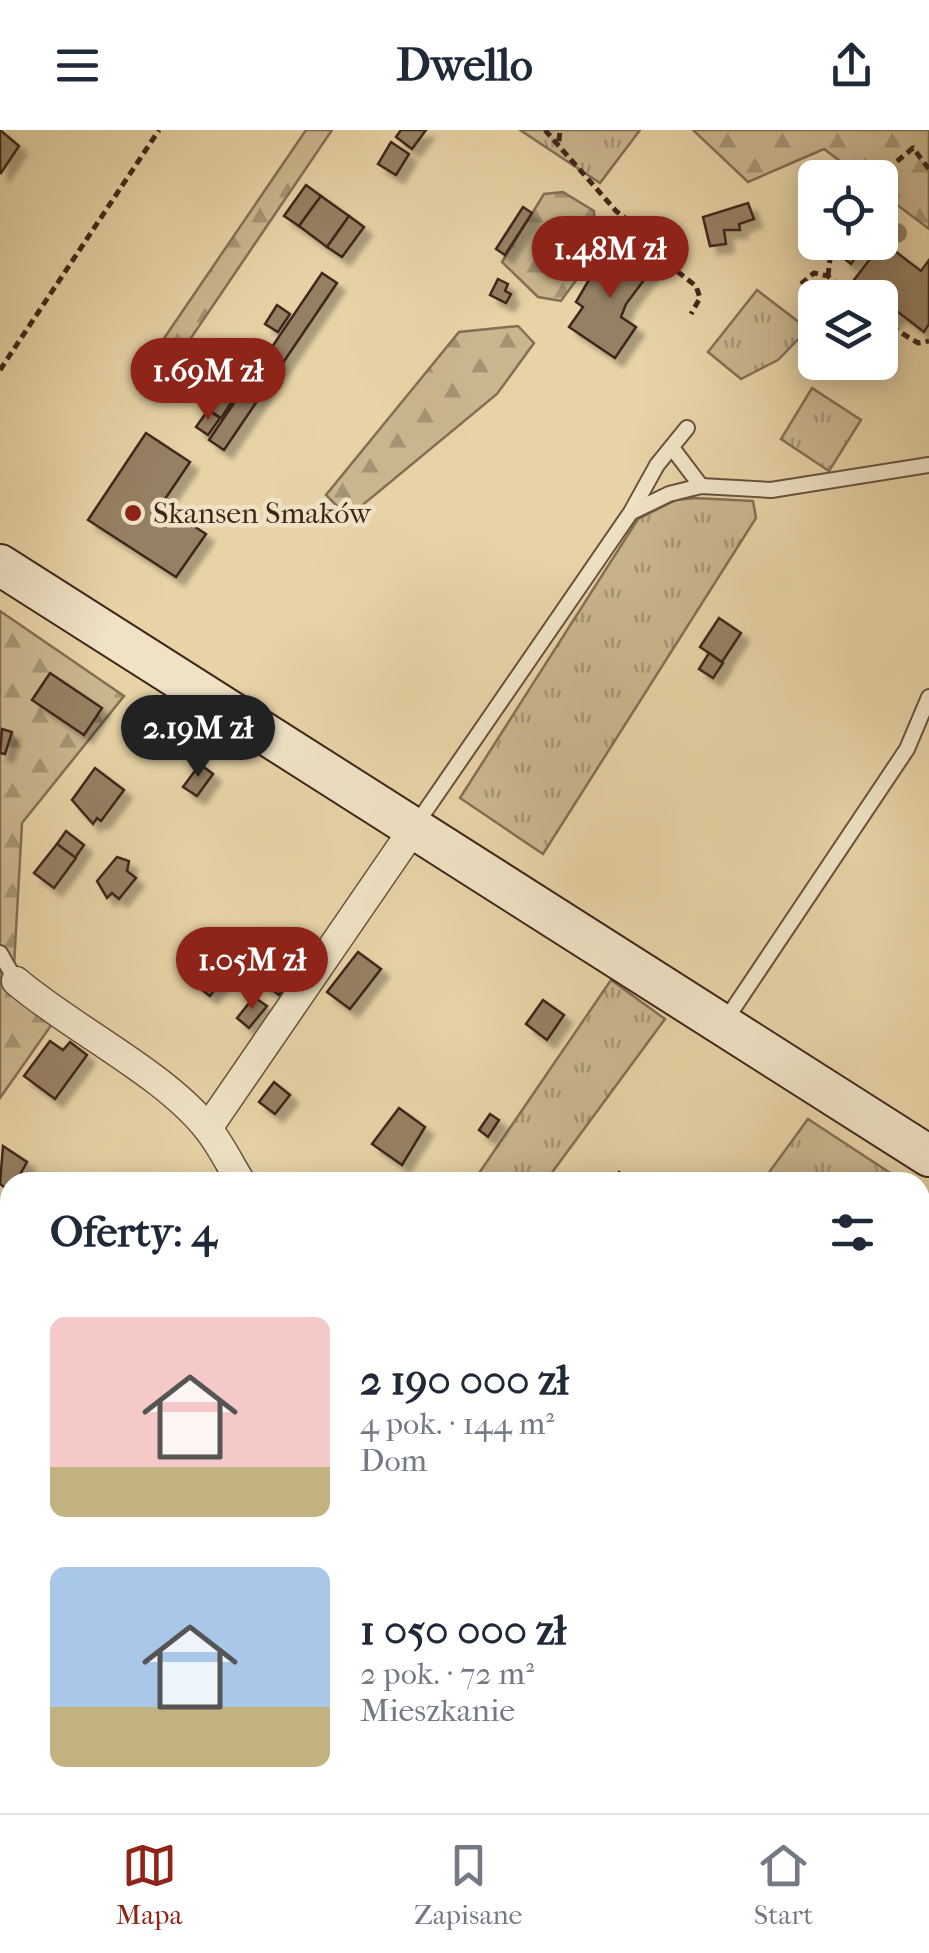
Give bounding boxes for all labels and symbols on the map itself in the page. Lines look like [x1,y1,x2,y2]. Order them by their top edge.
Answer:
pin: 1.48M zł [507,216,713,301]
pin: 1.69M zł [105,338,311,423]
place label: Skansen Smaków [153,496,372,531]
marker: Skansen Smaków [122,502,144,524]
pin: 2.19M zł [95,695,301,780]
pin: 1.05M zł [149,927,355,1012]

